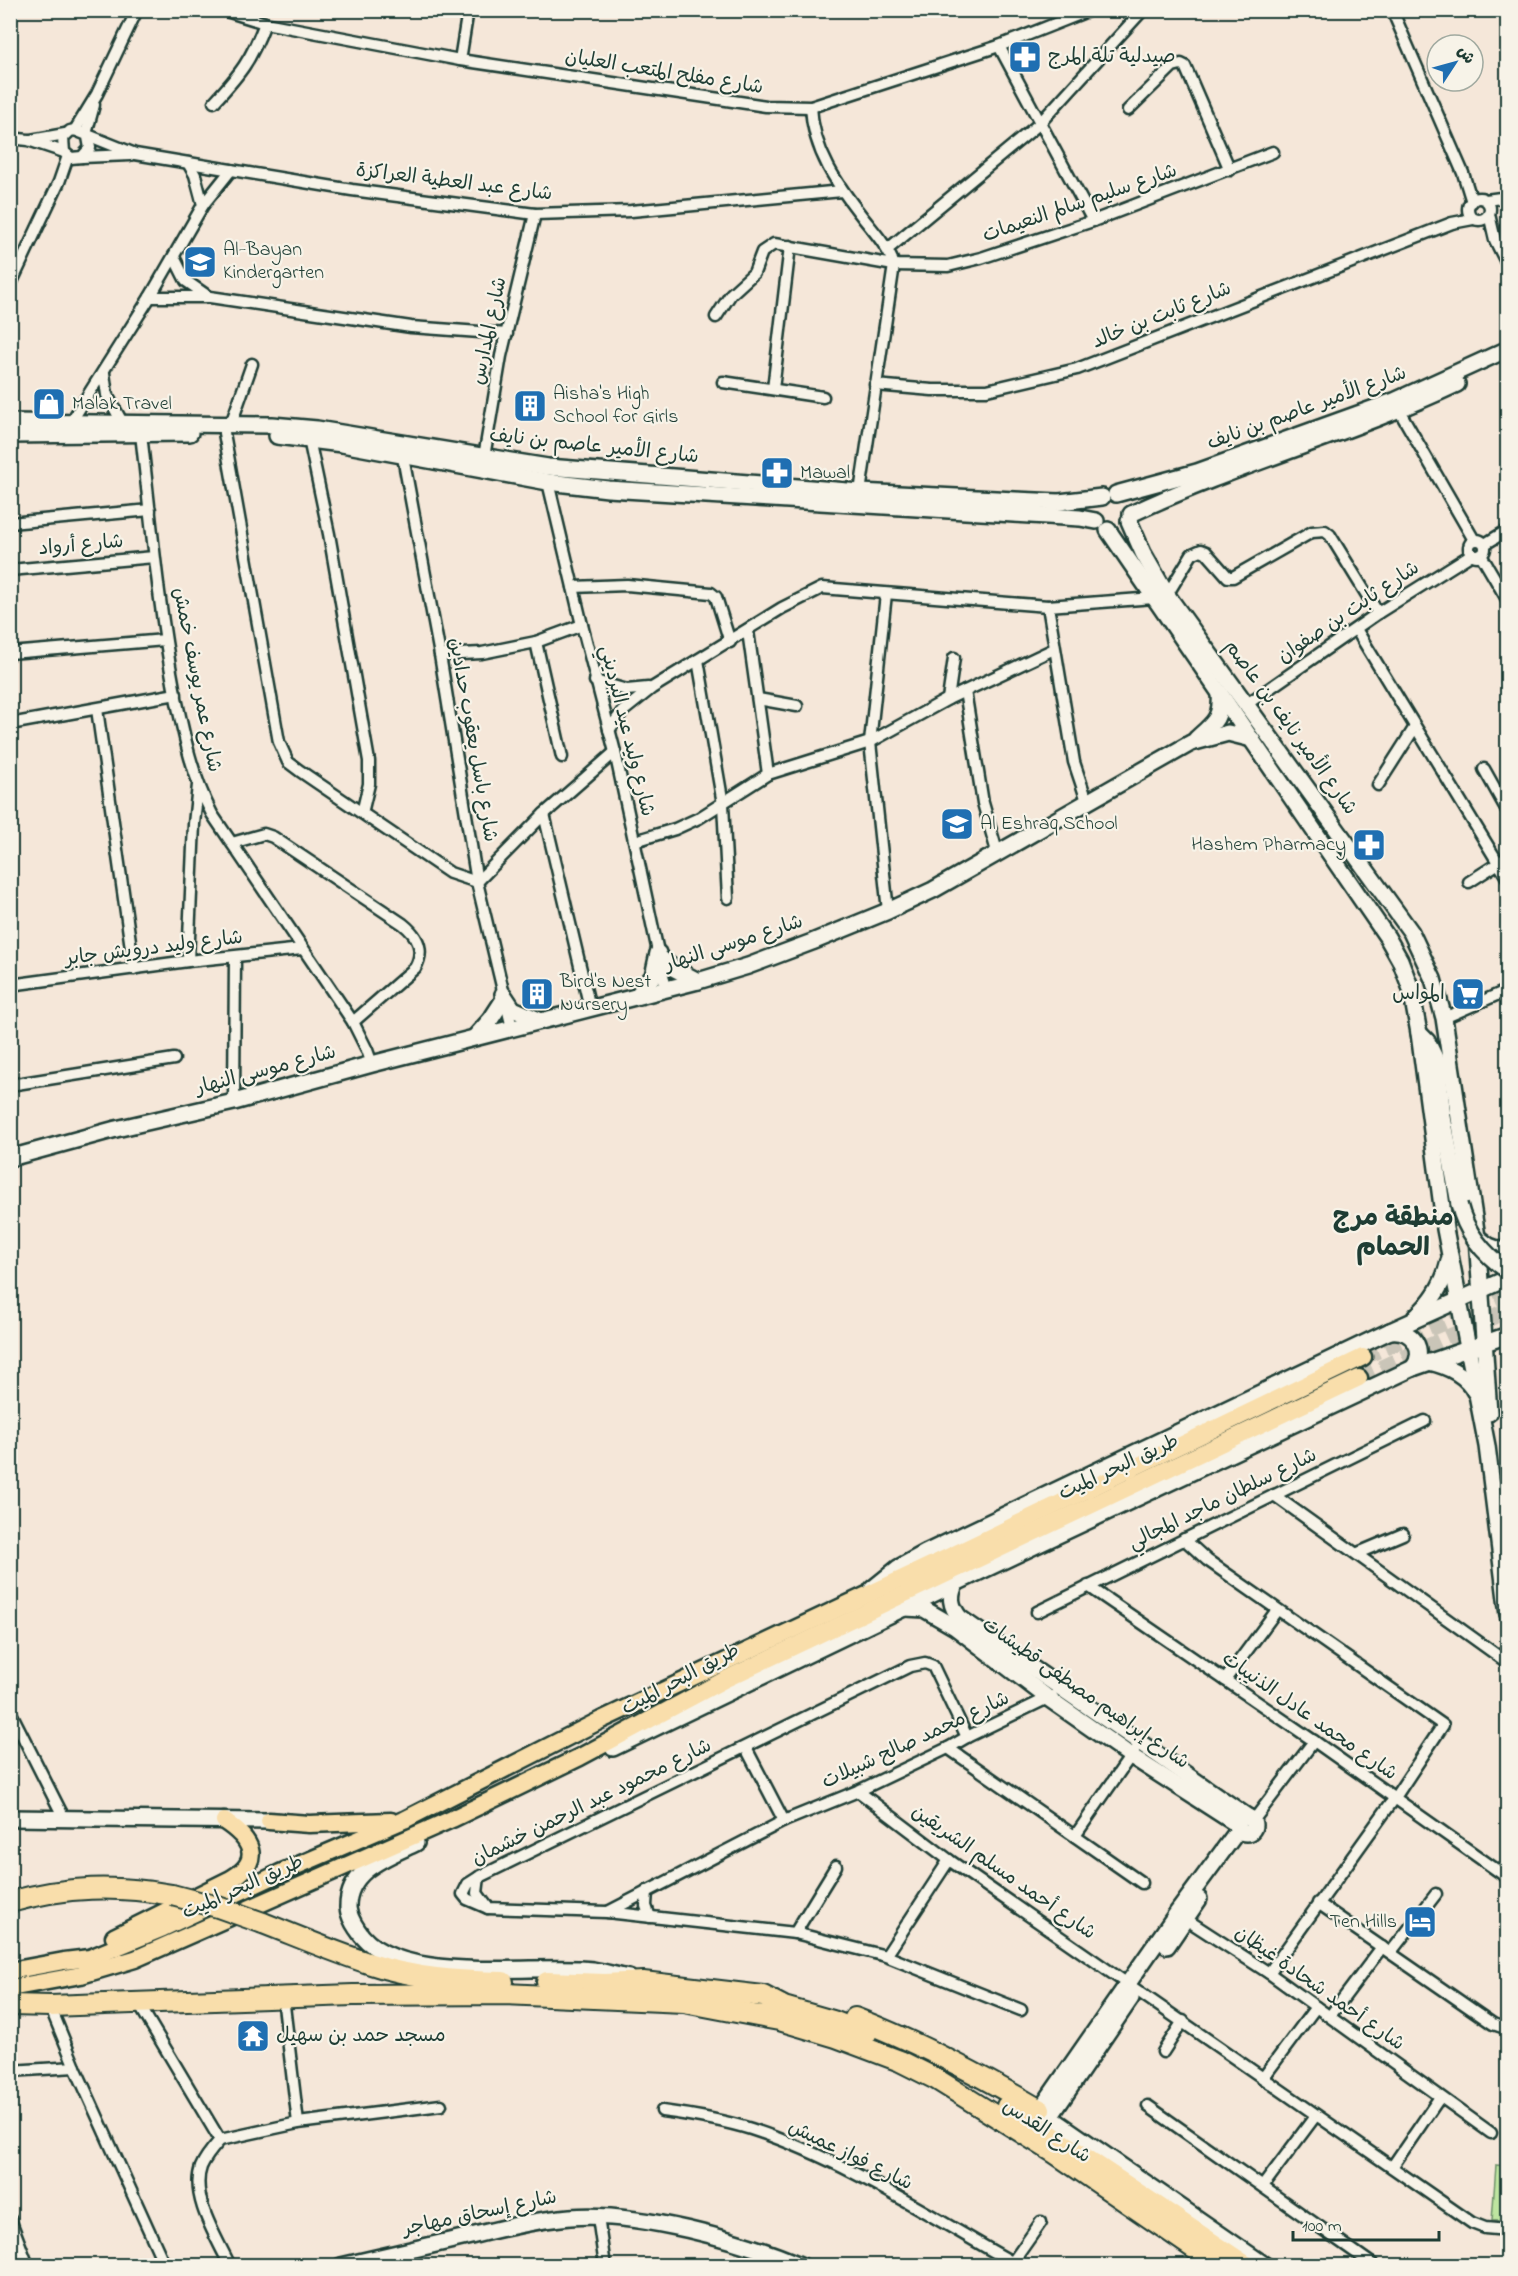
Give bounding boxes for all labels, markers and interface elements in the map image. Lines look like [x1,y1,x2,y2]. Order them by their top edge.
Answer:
north arrow [1425,33,1485,93]
pharmacy icon: صيدلية تلة المرج [1007,39,1043,75]
text: ش [1451,41,1480,70]
street label: شارع مفلح المتعب العليان [563,43,765,103]
place label: صيدلية تلة المرج [1048,43,1176,72]
street label: شارع عبد العطية العراكزة [354,157,554,209]
street label: شارع سليم سالم النعيمات [979,157,1181,251]
place label: Al-Bayan Kindergarten [223,236,324,289]
school or university icon: Al-Bayan Kindergarten [182,244,218,280]
street label: شارع المدارس [464,274,516,388]
street label: شارع ثابت بن خالد [1088,275,1236,357]
street label: شارع الأمير عاصم بن نايف [1203,358,1411,459]
place label: Aisha's High School for Girls [553,380,678,432]
shop icon: Malak Travel [31,386,67,422]
building icon: Aisha's High School for Girls [512,388,548,424]
place label: Malak Travel [72,390,172,419]
street label: شارع الأمير عاصم بن نايف [488,421,700,472]
pharmacy icon: Mawal [759,455,795,491]
place label: Mawal [800,459,850,488]
street label: شارع أرواد [37,528,125,564]
street label: شارع ثابت بن صفوان [1272,555,1426,671]
street label: شارع عمر يوسف خمش [164,585,228,775]
street label: شارع الأمير نايف بن عاصم [1216,634,1364,822]
street label: شارع باسل يعقوب حدادين [440,636,504,844]
street label: شارع وليد عيد البرديني [590,642,661,820]
school or university icon: Al Eshraq School [939,806,975,842]
place label: Al Eshraq School [980,810,1118,839]
pharmacy icon: Hashem Pharmacy [1351,827,1387,863]
place label: Hashem Pharmacy [1191,831,1346,860]
street label: شارع موسى النهار [659,908,807,981]
street label: شارع وليد درويش جابر [61,924,245,975]
place label: Bird's Nest Nursery [559,968,651,1020]
building icon: Bird's Nest Nursery [519,976,555,1012]
supermarket icon: المواس [1450,976,1486,1012]
place label: المواس [1392,980,1445,1009]
street label: شارع موسى النهار [191,1038,340,1104]
district label: منطقة مرج الحمام [1332,1200,1454,1268]
street label: طريق البحر الميت [1054,1427,1184,1509]
street label: شارع سلطان ماجد المجالي [1124,1442,1323,1559]
street label: شارع إبراهيم مصطفى قطيشات [975,1611,1195,1777]
street label: طريق البحر الميت [617,1637,745,1723]
street label: شارع محمد عادل الذنيبات [1215,1645,1403,1789]
street label: شارع محمد صالح شبيلات [817,1685,1015,1797]
street label: شارع محمود عبد الرحمن خشمان [467,1732,717,1874]
street label: شارع أحمد مسلم الشريقين [905,1798,1101,1948]
street label: طريق البحر الميت [178,1848,308,1928]
hotel icon: Ten Hills [1402,1904,1438,1940]
place label: Ten Hills [1330,1908,1397,1937]
street label: شارع أحمد شحادة غيظان [1228,1919,1410,2059]
temple icon: مسجد حمد بن سهيل [235,2018,271,2054]
place label: مسجد حمد بن سهيل [276,2022,446,2051]
street label: شارع القدس [996,2093,1096,2171]
street label: شارع فواز عميش [783,2113,917,2199]
street label: شارع إسحاق مهاجر [398,2183,560,2245]
scale bar [1293,2204,1438,2242]
text: 100 m [1302,2214,1342,2240]

